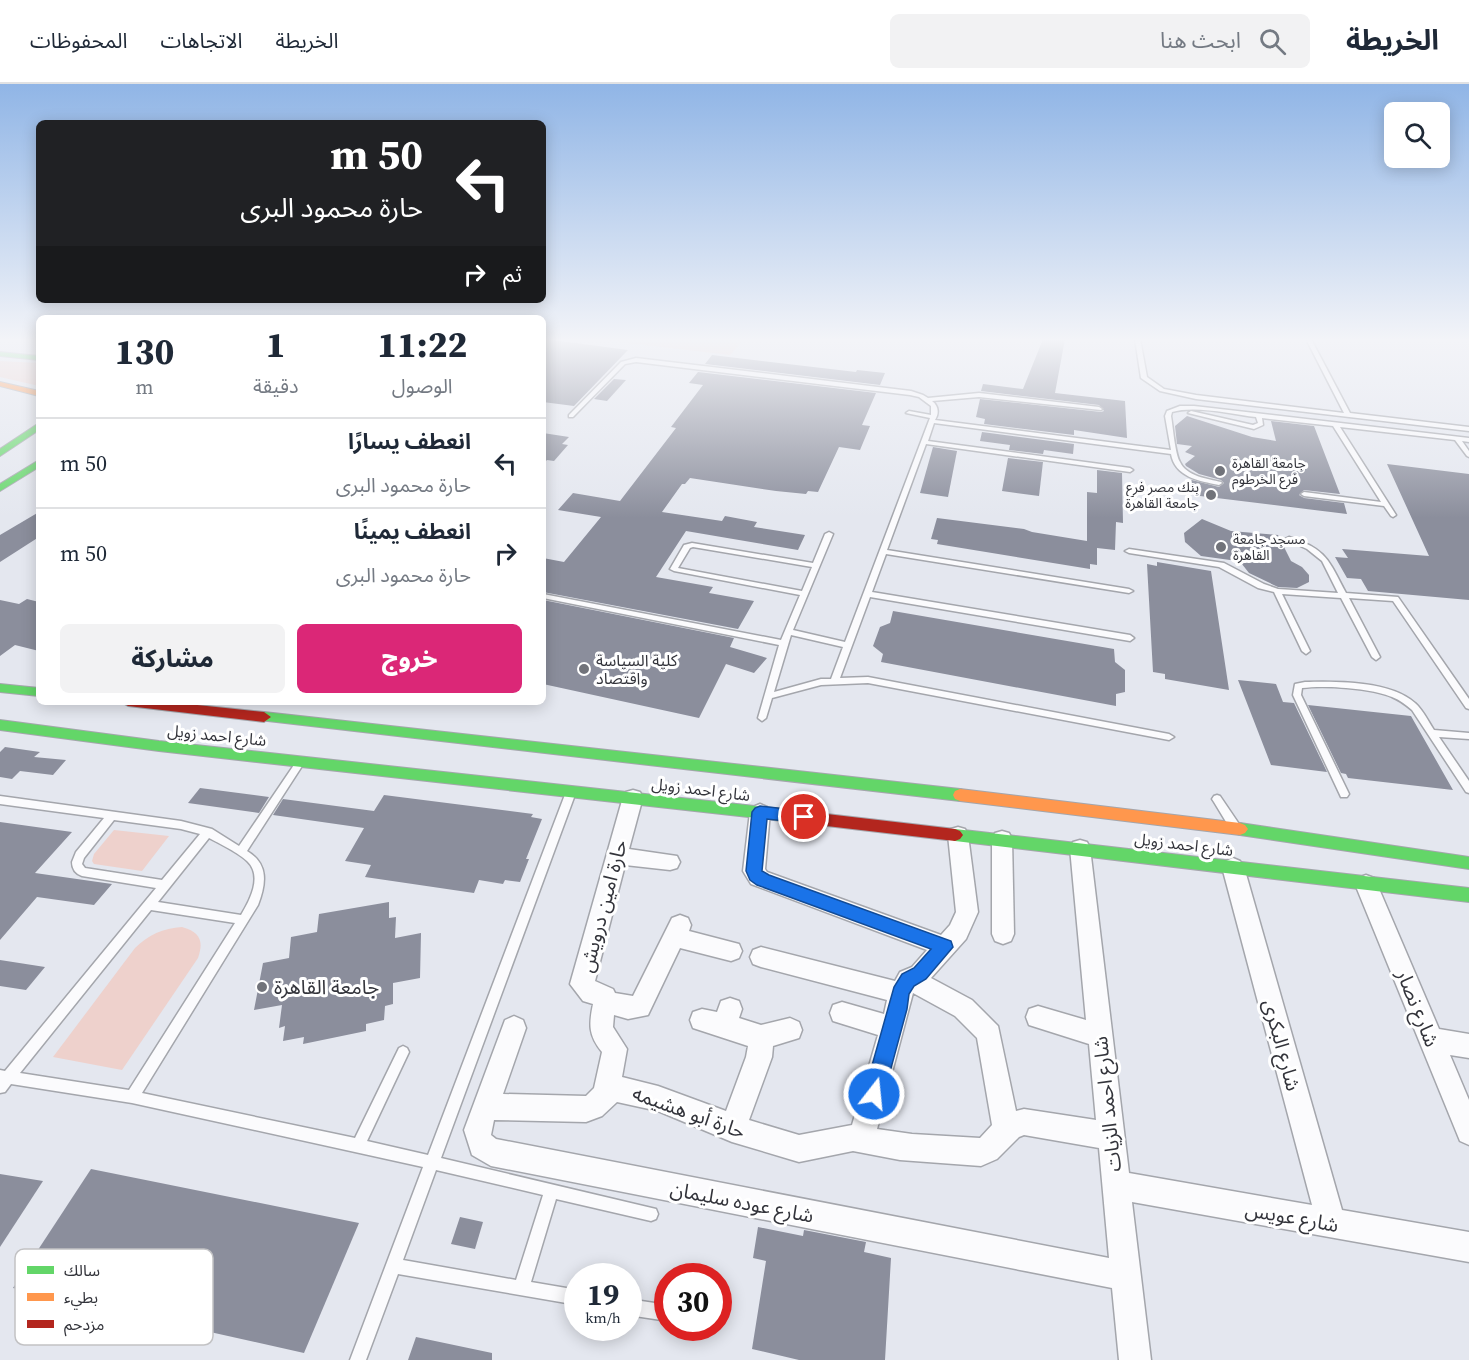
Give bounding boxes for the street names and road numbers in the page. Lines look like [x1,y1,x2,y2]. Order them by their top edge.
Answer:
street label: شارع احمد زويل [166,719,267,753]
street label: شارع احمد زويل [650,772,752,808]
street label: شارع احمد زويل [1133,827,1235,863]
street label: حارة امين درويش [572,837,634,975]
street label: شارع نصار [1389,964,1446,1051]
street label: شارع البكرى [1255,996,1308,1094]
street label: شارع احمد الزيات [1086,1035,1129,1173]
street label: حارة أبو هشيمه [629,1079,749,1145]
street label: شارع عوده سليمان [668,1174,816,1231]
street label: شارع عويس [1243,1195,1341,1240]

